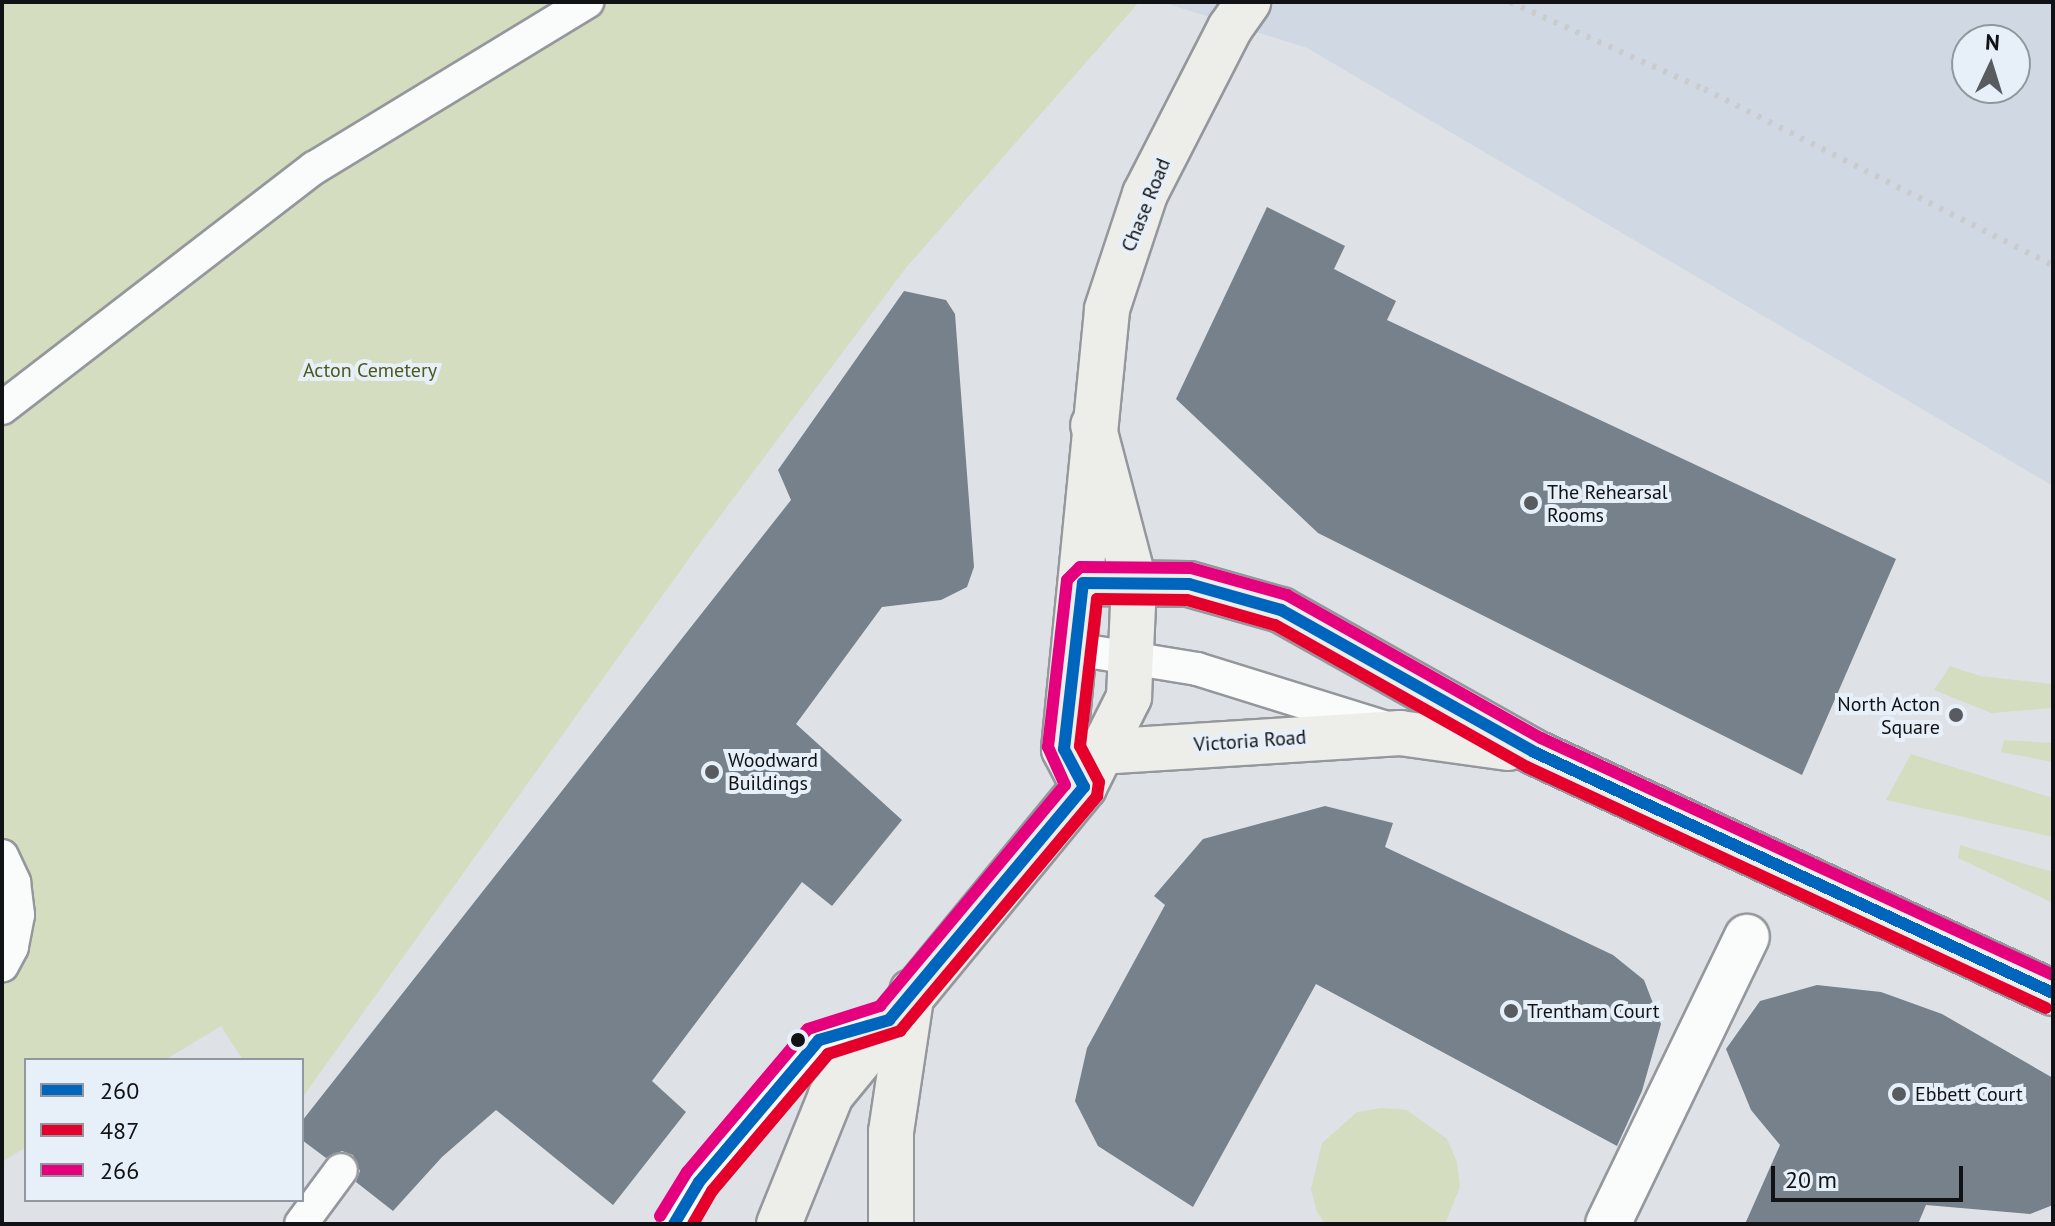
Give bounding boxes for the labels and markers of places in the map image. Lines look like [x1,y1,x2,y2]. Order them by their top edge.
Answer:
place label: The Rehearsal Rooms [1547,480,1668,527]
marker: The Rehearsal Rooms [1522,494,1540,512]
place label: North Acton Square [1837,692,1940,739]
marker: North Acton Square [1947,706,1965,724]
place label: Woodward Buildings [728,748,818,795]
marker: Woodward Buildings [703,763,721,781]
place label: Trentham Court [1527,999,1660,1023]
marker: Trentham Court [1502,1002,1520,1020]
unlabelled marker [790,1032,806,1048]
place label: Ebbett Court [1915,1082,2023,1106]
marker: Ebbett Court [1890,1085,1908,1103]

